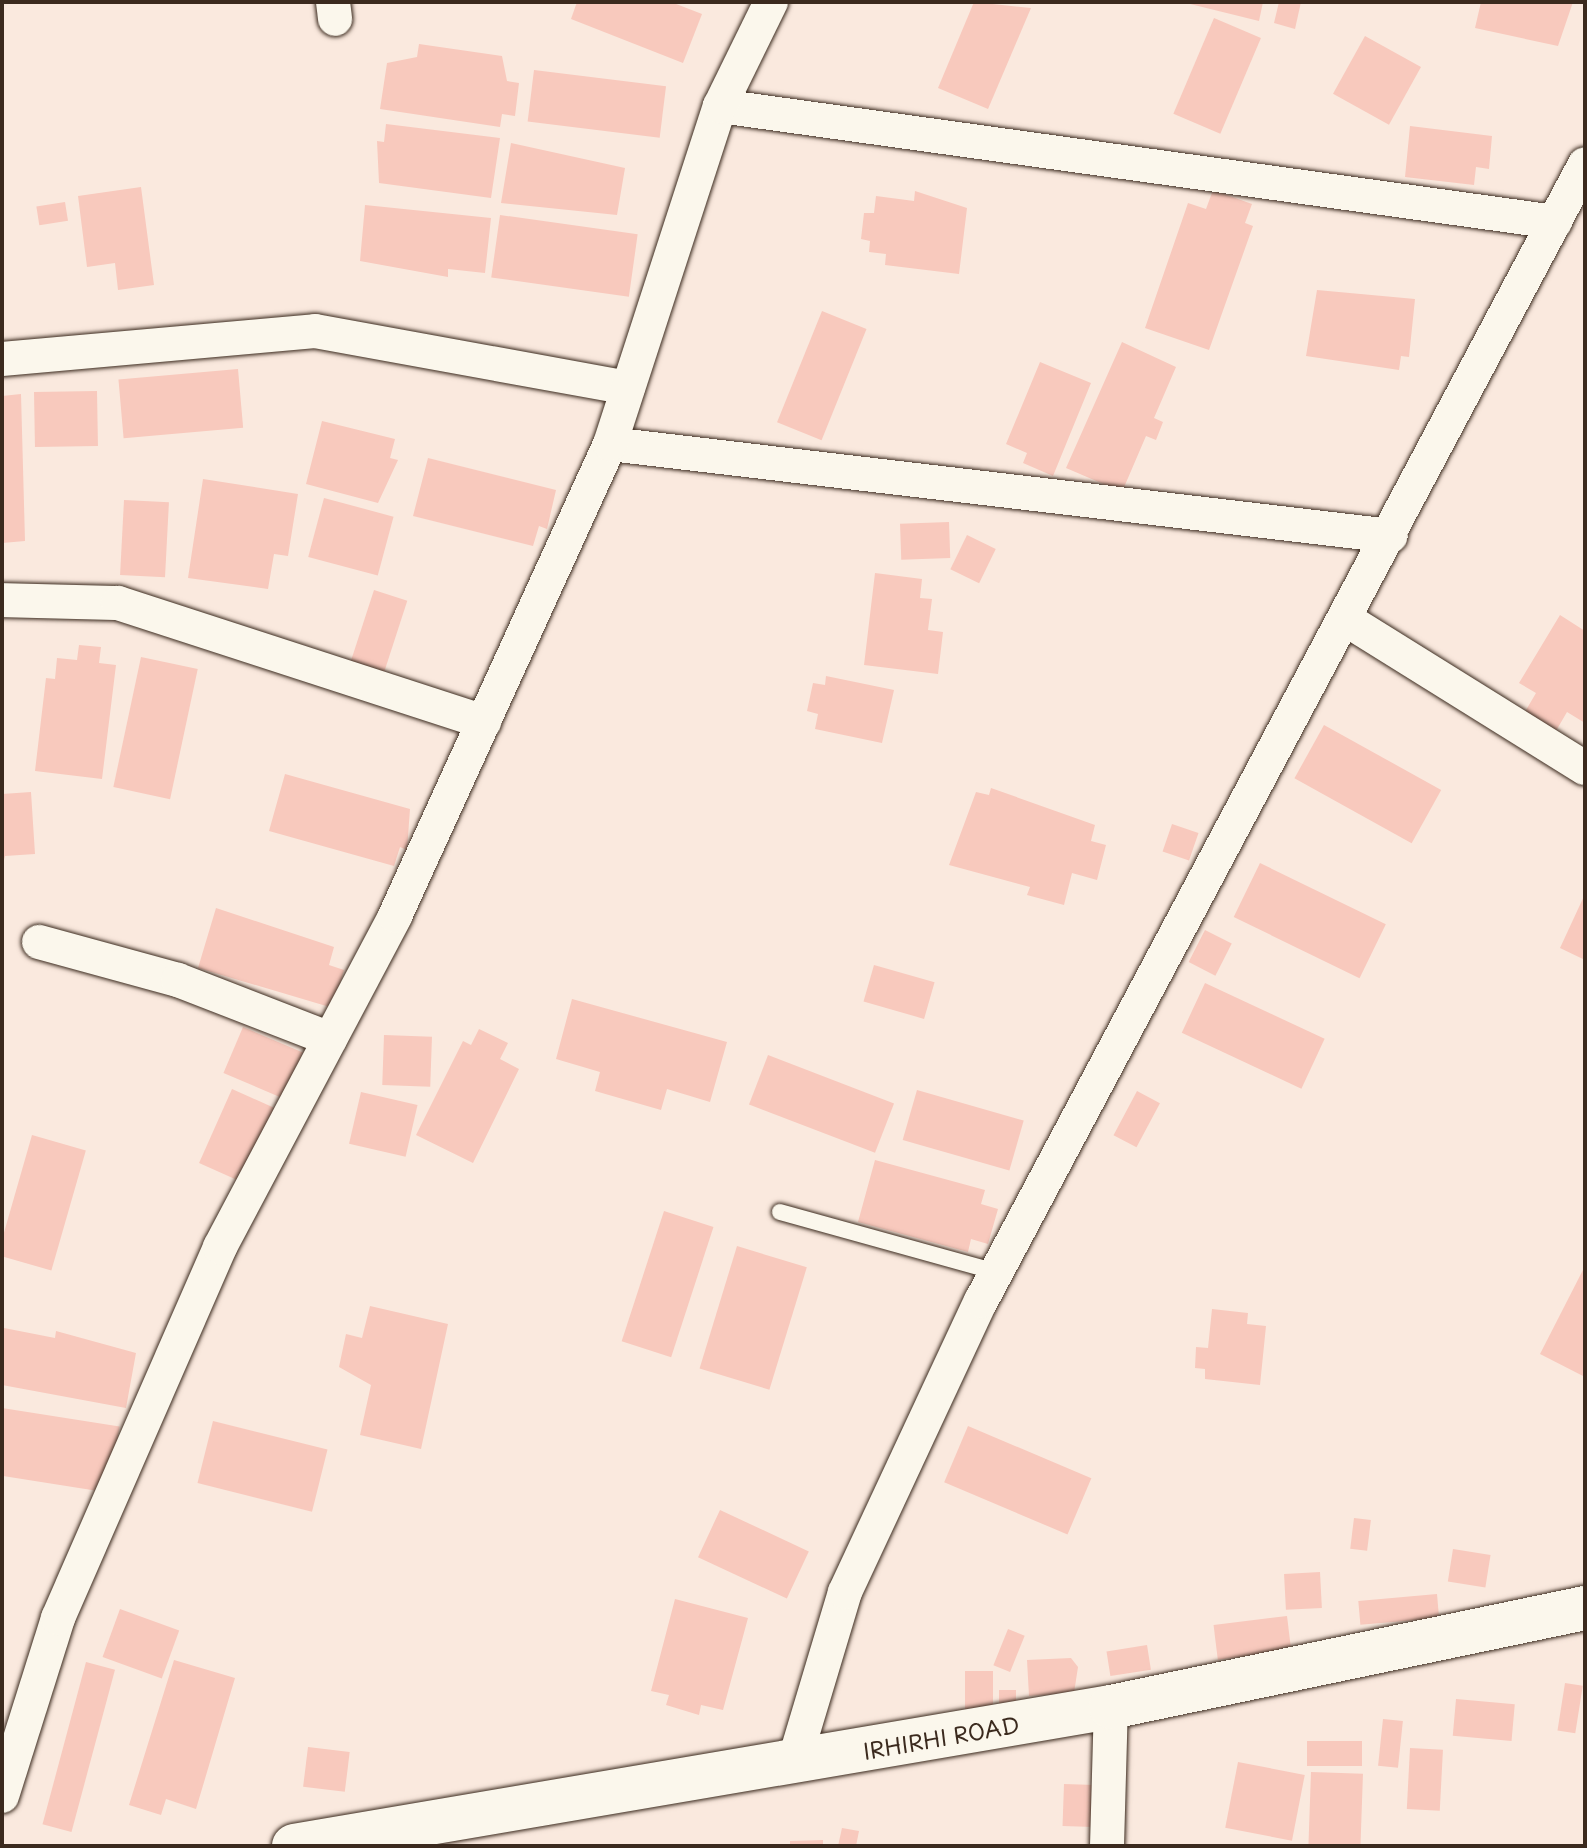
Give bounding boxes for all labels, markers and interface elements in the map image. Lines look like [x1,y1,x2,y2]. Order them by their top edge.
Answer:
street label: IRHIRHI ROAD [860,1710,1022,1764]

